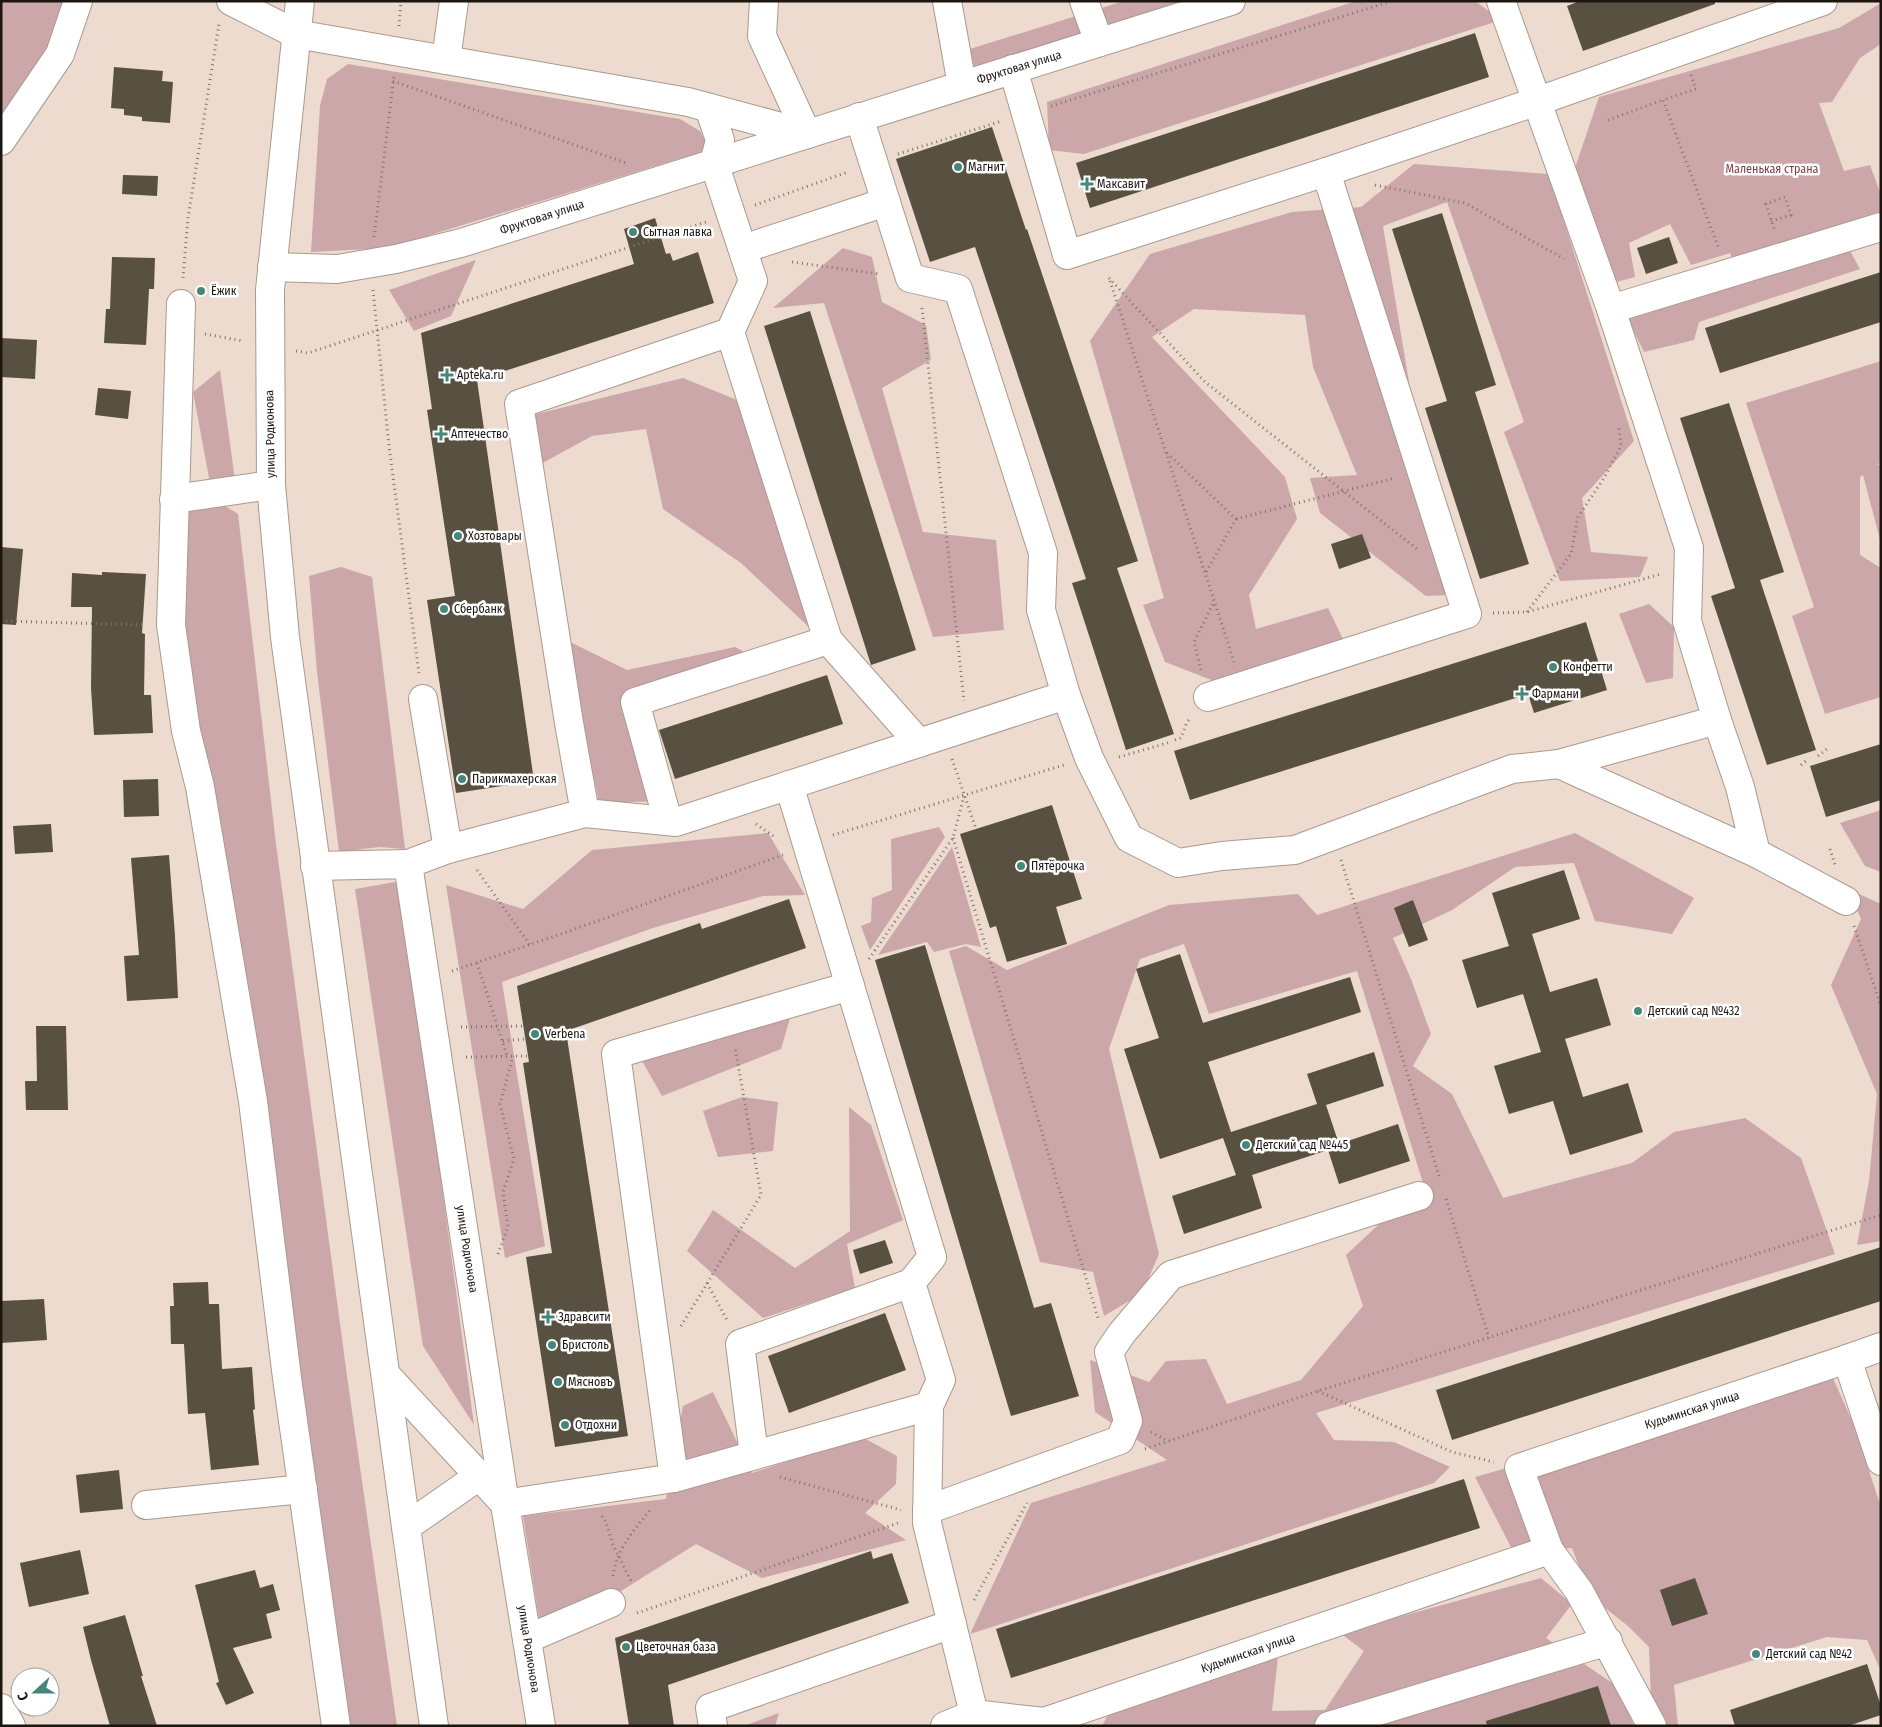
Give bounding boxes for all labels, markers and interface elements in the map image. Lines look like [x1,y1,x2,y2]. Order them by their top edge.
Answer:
street label: Фруктовая улица [975,47,1063,87]
place label: Магнит [968,160,1005,174]
marker: Магнит [952,161,964,173]
park label: Маленькая страна [1725,162,1819,176]
place label: Максавит [1097,177,1145,191]
marker: Максавит [1081,178,1093,190]
street label: Фруктовая улица [498,197,586,237]
place label: Сытная лавка [643,225,712,239]
marker: Сытная лавка [627,226,639,238]
place label: Ёжик [211,283,237,298]
marker: Ёжик [195,285,207,297]
place label: Apteka.ru [457,368,504,382]
marker: Apteka.ru [441,369,453,381]
street label: улица Родионова [262,390,278,478]
place label: Аптечество [451,427,508,441]
marker: Аптечество [435,428,447,440]
place label: Хозтовары [468,529,522,543]
marker: Хозтовары [452,530,464,542]
place label: Сбербанк [454,602,503,616]
marker: Сбербанк [438,603,450,615]
place label: Конфетти [1563,660,1613,674]
marker: Конфетти [1547,661,1559,673]
place label: Фармани [1532,687,1579,701]
marker: Фармани [1516,688,1528,700]
place label: Парикмахерская [472,772,557,786]
marker: Парикмахерская [456,773,468,785]
place label: Пятёрочка [1031,859,1085,873]
marker: Пятёрочка [1015,860,1027,872]
place label: Детский сад №432 [1647,1004,1739,1018]
marker: Детский сад №432 [1632,1005,1644,1017]
place label: Verbena [545,1027,586,1041]
marker: Verbena [529,1028,541,1040]
place label: Детский сад №445 [1255,1138,1349,1152]
marker: Детский сад №445 [1240,1139,1252,1151]
street label: улица Родионова [453,1204,481,1294]
place label: Здравсити [558,1310,611,1324]
marker: Здравсити [542,1311,554,1323]
place label: Бристоль [562,1338,609,1352]
marker: Бристоль [546,1339,558,1351]
place label: Мясновъ [568,1375,613,1389]
marker: Мясновъ [552,1376,564,1388]
street label: Кудьминская улица [1643,1388,1741,1432]
place label: Отдохни [575,1418,617,1432]
marker: Отдохни [559,1419,571,1431]
street label: улица Родионова [515,1604,543,1694]
street label: Кудьминская улица [1199,1630,1297,1676]
place label: Цветочная база [636,1640,716,1654]
marker: Цветочная база [620,1641,632,1653]
place label: Детский сад №42 [1765,1647,1852,1661]
marker: Детский сад №42 [1750,1648,1762,1660]
north arrow [10,1667,60,1717]
text: С [14,1689,33,1703]

